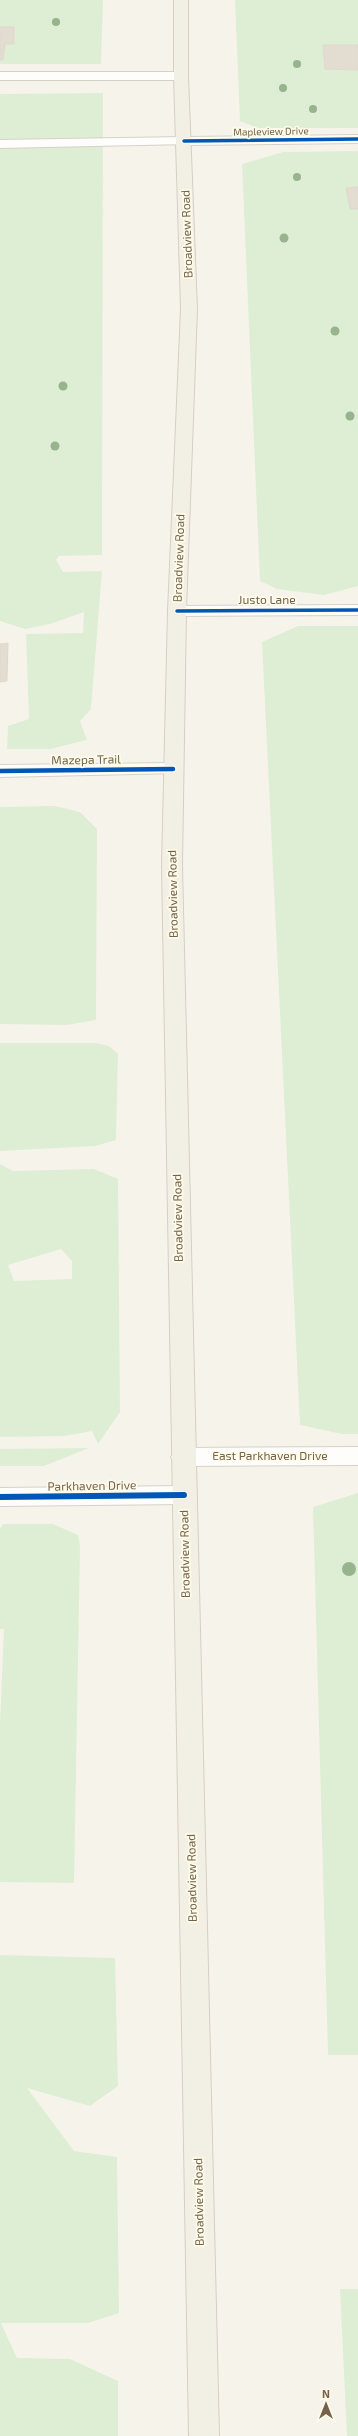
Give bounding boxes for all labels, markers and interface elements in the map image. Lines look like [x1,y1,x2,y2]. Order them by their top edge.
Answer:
street label: Mapleview Drive [233,124,309,138]
street label: Broadview Road [177,190,195,278]
street label: Broadview Road [169,514,187,602]
street label: Justo Lane [238,592,296,606]
street label: Mazepa Trail [51,751,121,767]
street label: Broadview Road [164,850,180,938]
street label: Broadview Road [169,1174,185,1262]
street label: East Parkhaven Drive [212,1448,328,1462]
street label: Parkhaven Drive [47,1477,137,1493]
street label: Broadview Road [176,1510,192,1598]
street label: Broadview Road [183,1834,199,1922]
street label: Broadview Road [190,2158,206,2246]
north arrow [306,2384,346,2424]
text: N [322,2387,330,2400]

